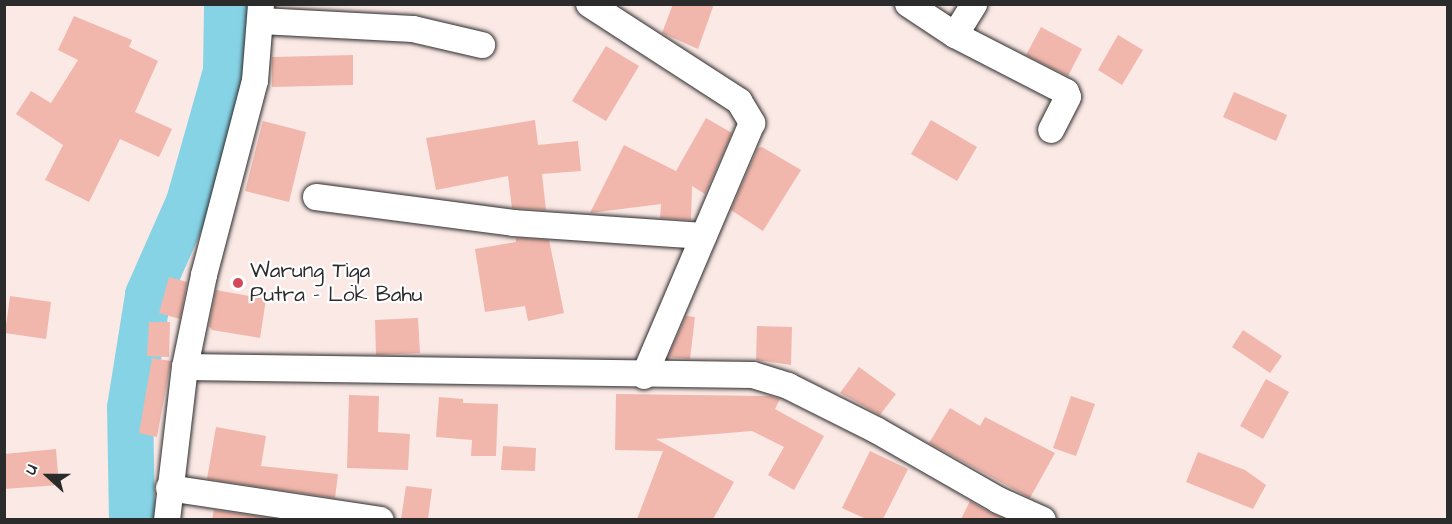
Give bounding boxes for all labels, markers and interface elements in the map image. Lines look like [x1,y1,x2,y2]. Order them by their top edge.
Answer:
place label: Warung Tiga Putra - Lok Bahu [250,258,422,308]
marker: Warung Tiga Putra - Lok Bahu [231,276,245,290]
north arrow [18,446,78,506]
text: U [19,461,43,478]

